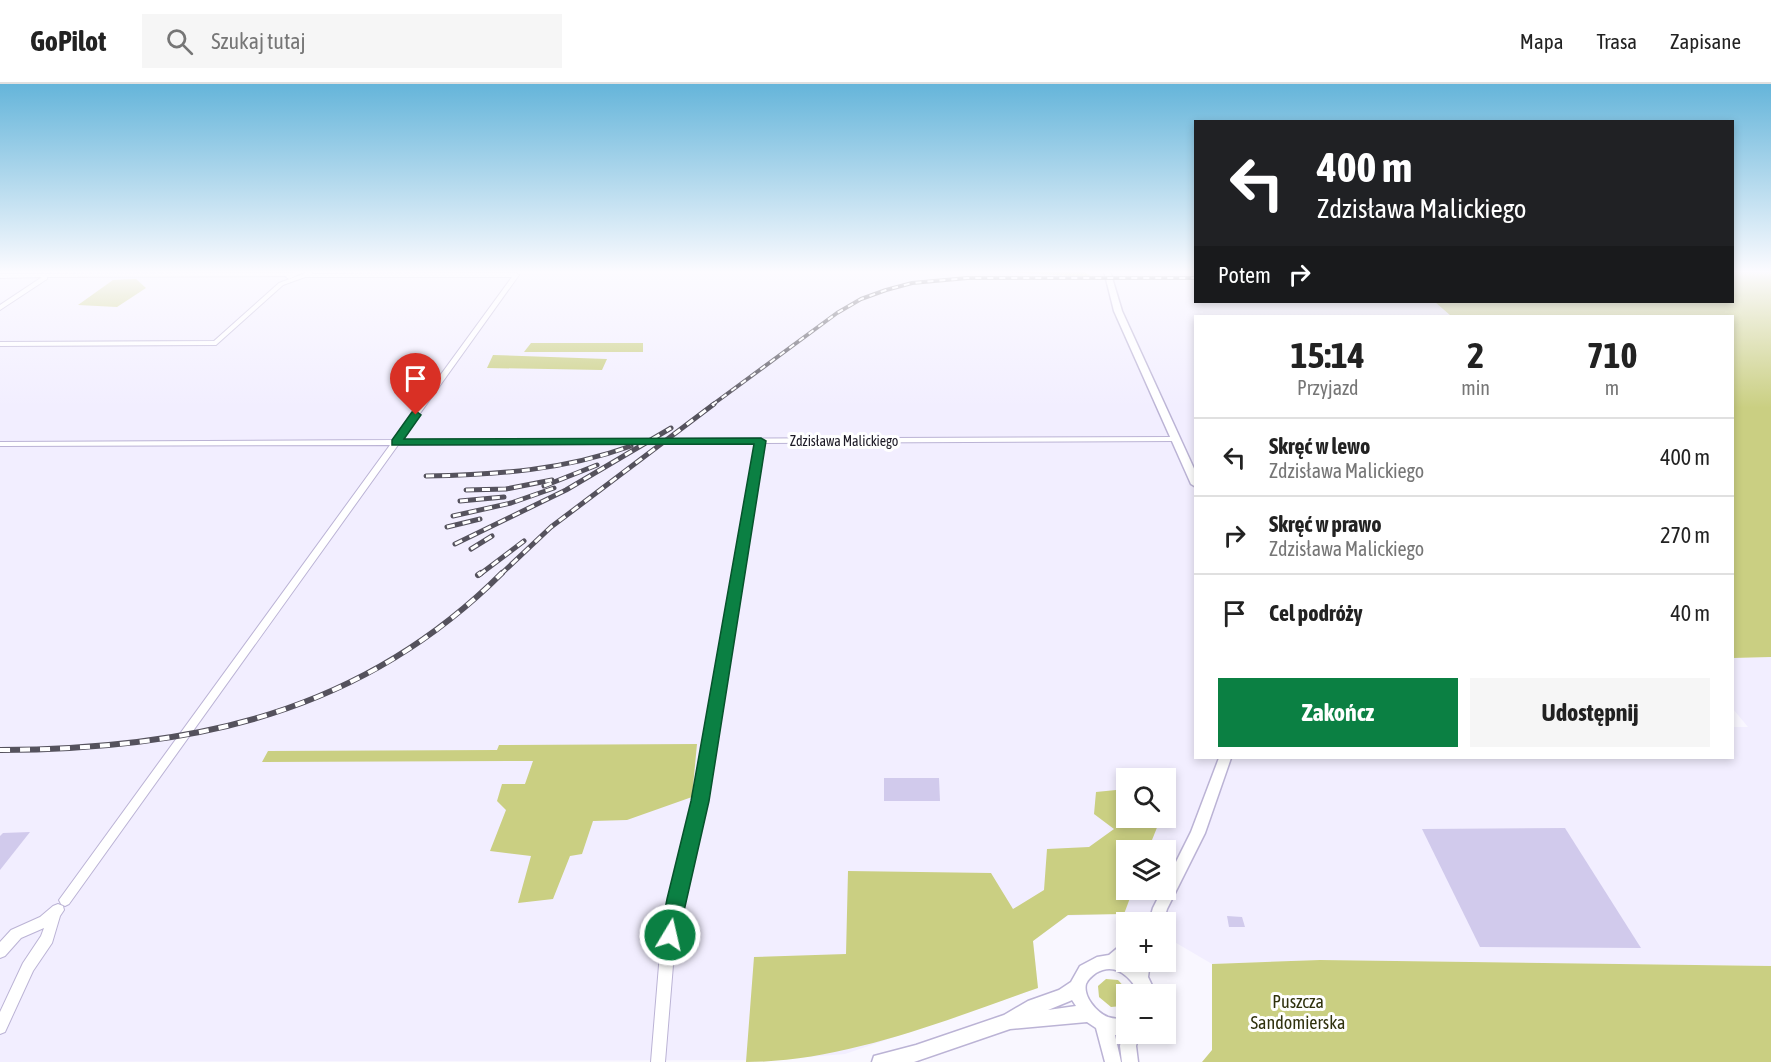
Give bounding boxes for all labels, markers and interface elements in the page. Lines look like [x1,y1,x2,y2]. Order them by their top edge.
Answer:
search box [142,14,562,68]
text: GoPilot [30,25,106,57]
icon: search [163,25,196,58]
text: Szukaj tutaj [211,28,306,54]
text: Mapa [1520,29,1563,53]
text: Trasa [1596,29,1637,53]
text: Zapisane [1670,29,1741,53]
text: 400 m [1317,143,1412,191]
icon: left [1218,144,1296,222]
text: Zdzisława Malickiego [1317,193,1527,224]
icon: right [1283,258,1316,291]
text: Potem [1218,262,1271,288]
text: 15:14 [1291,334,1365,376]
text: 2 [1467,334,1484,376]
text: 710 [1587,334,1637,376]
pin [390,353,441,415]
icon: arrive [399,362,432,395]
text: Przyjazd [1297,376,1358,399]
text: min [1461,376,1490,399]
text: m [1605,376,1619,399]
street label: Zdzisława Malickiego [790,433,898,449]
text: Skręć w lewo [1269,433,1370,459]
icon: left [1218,441,1251,474]
text: 400 m [1660,444,1710,470]
text: Zdzisława Malickiego [1269,459,1424,482]
text: Skręć w prawo [1269,511,1382,537]
icon: right [1218,519,1251,552]
text: 270 m [1660,522,1710,548]
text: Zdzisława Malickiego [1269,537,1424,560]
icon: arrive [1218,597,1251,630]
text: Cel podróży [1269,600,1363,626]
text: 40 m [1670,600,1710,626]
button: Zakończ [1218,678,1458,747]
button: Udostępnij [1470,678,1710,747]
map controls [1116,768,1176,1044]
button: search [1116,768,1176,828]
button: layers [1116,840,1176,900]
position arrow [638,903,702,967]
button: + [1116,912,1176,972]
button: − [1116,984,1176,1044]
park label: Puszcza Sandomierska [1251,991,1345,1033]

